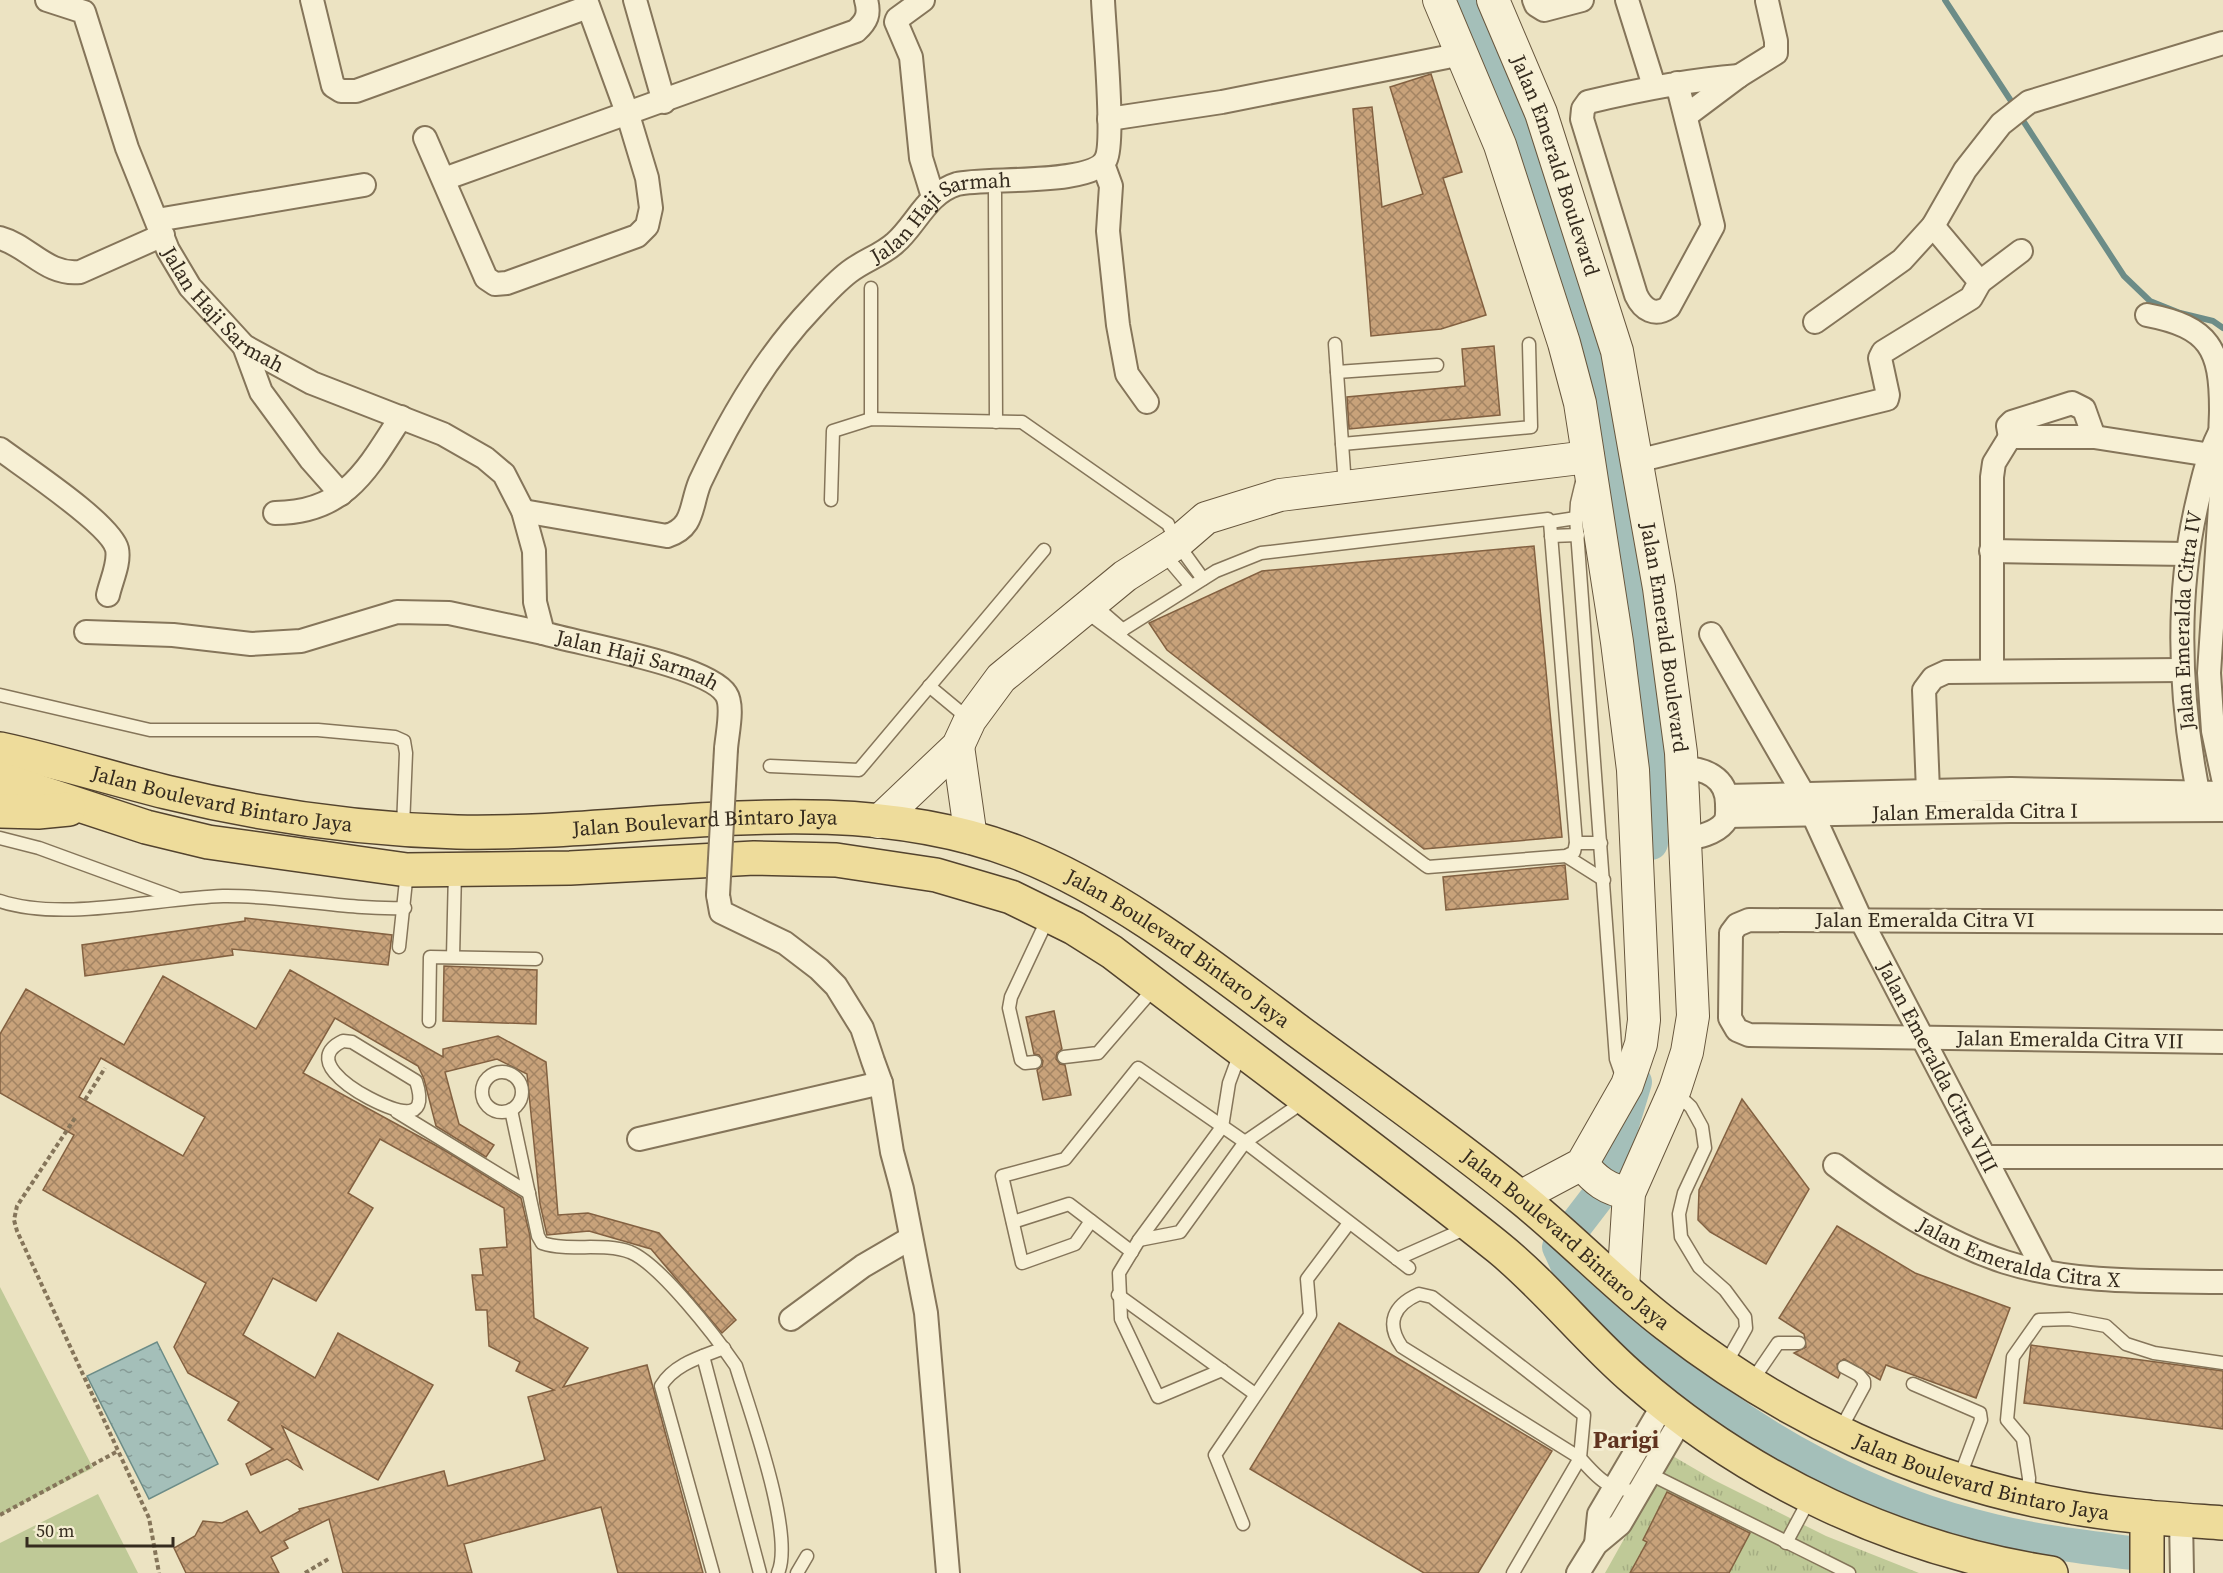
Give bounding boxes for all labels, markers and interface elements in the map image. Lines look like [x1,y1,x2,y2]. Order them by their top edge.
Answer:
street label: Jalan Emerald Boulevard [1504,49,1607,280]
street label: Jalan Haji Sarmah [864,165,1011,271]
street label: Jalan Haji Sarmah [155,240,290,379]
street label: Jalan Emeralda Citra IV [2167,508,2209,733]
street label: Jalan Emerald Boulevard [1633,519,1696,754]
street label: Jalan Haji Sarmah [552,622,725,697]
street label: Jalan Boulevard Bintaro Jaya [87,758,354,839]
street label: Jalan Emeralda Citra I [1871,796,2078,827]
street label: Jalan Boulevard Bintaro Jaya [570,802,839,843]
street label: Jalan Boulevard Bintaro Jaya [1060,861,1297,1034]
street label: Jalan Emeralda Citra VI [1814,905,2035,934]
street label: Jalan Emeralda Citra VIII [1870,955,2005,1178]
street label: Jalan Emeralda Citra VII [1955,1023,2184,1055]
street label: Jalan Boulevard Bintaro Jaya [1455,1141,1677,1337]
street label: Jalan Emeralda Citra X [1911,1209,2122,1294]
district label: Parigi [1593,1423,1660,1456]
street label: Jalan Boulevard Bintaro Jaya [1848,1426,2112,1527]
scale bar [27,1510,172,1548]
text: 50 m [36,1518,74,1543]

